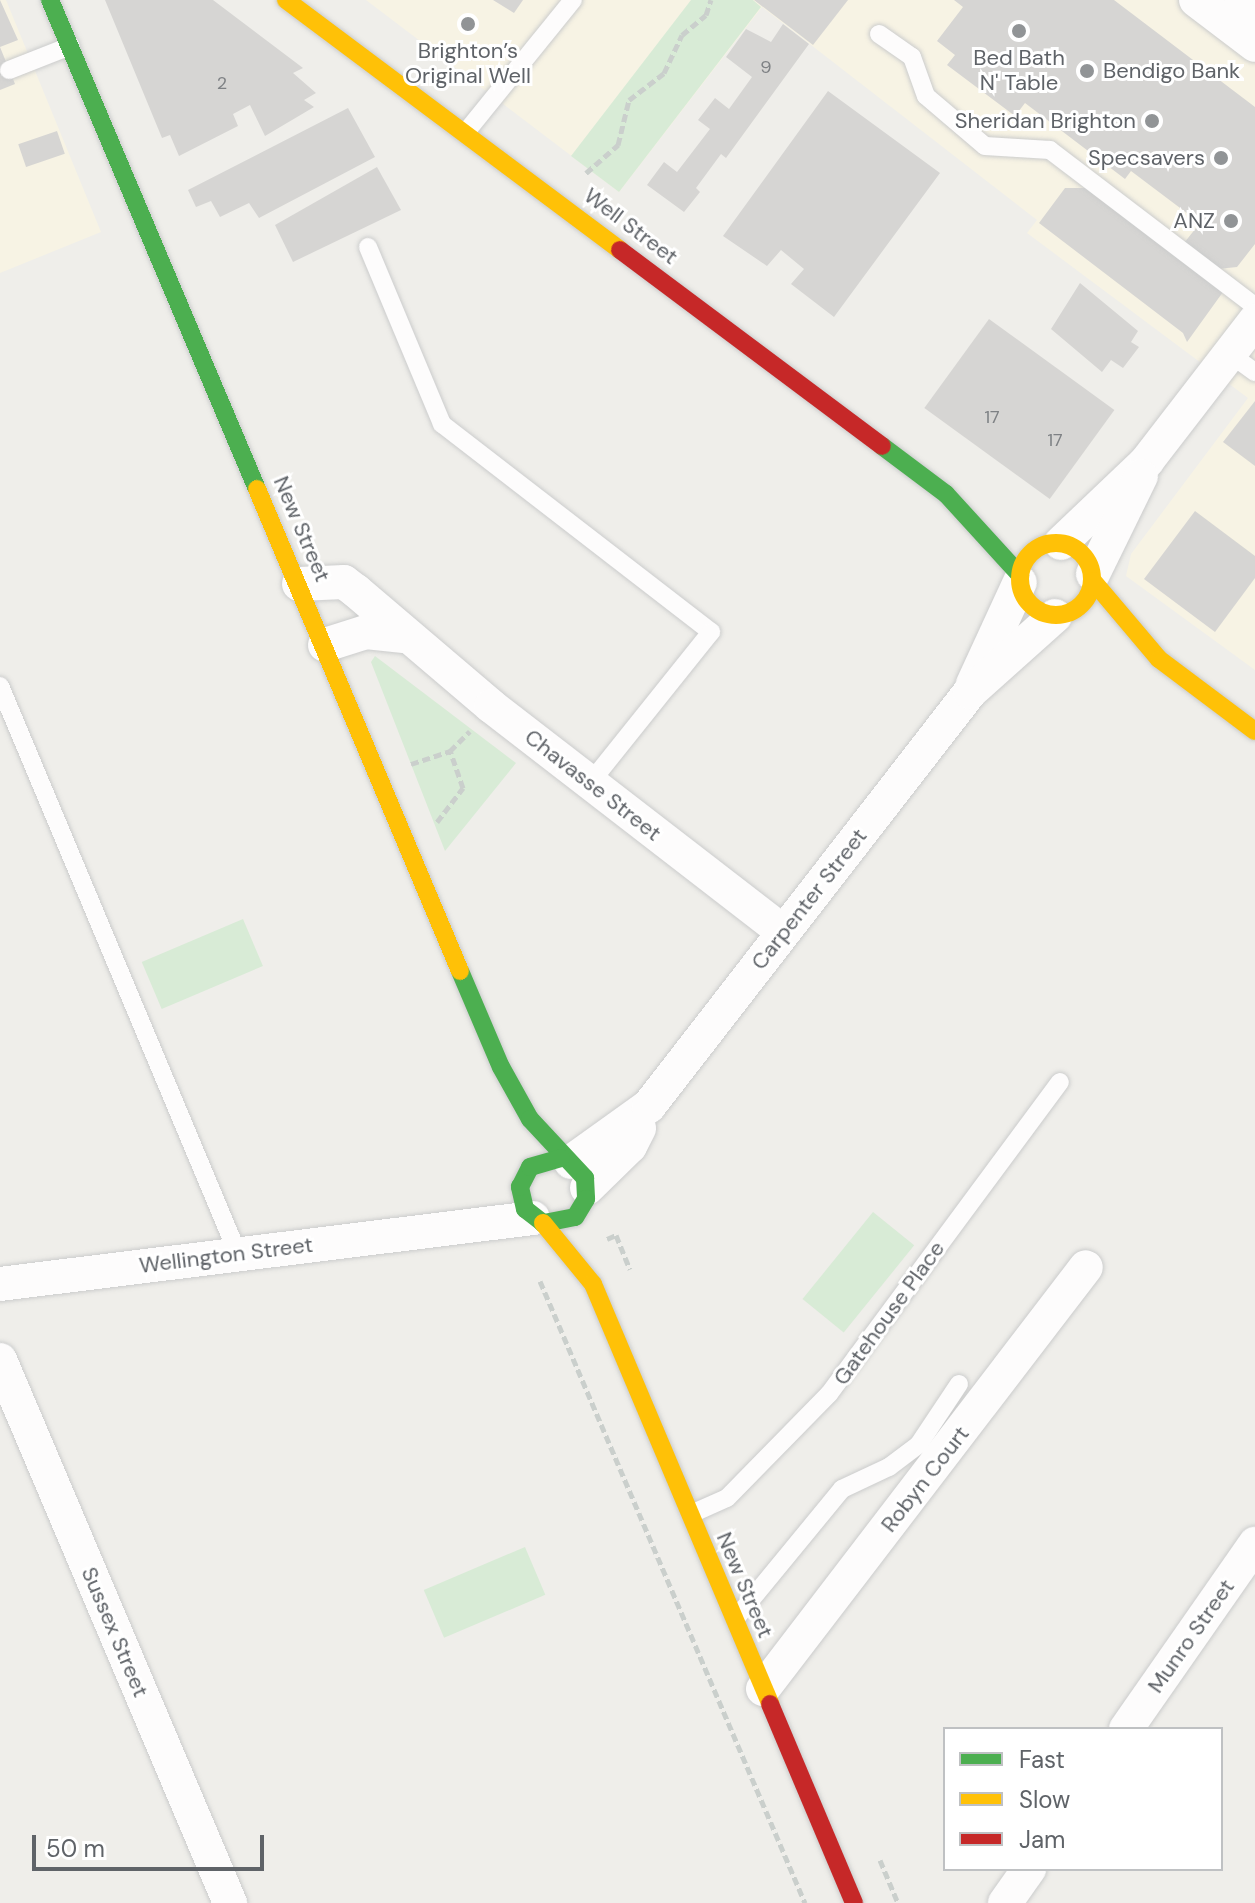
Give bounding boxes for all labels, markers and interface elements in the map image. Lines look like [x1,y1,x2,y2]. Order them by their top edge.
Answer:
marker: Brighton’s Original Well [459,15,477,33]
marker: Bed Bath N' Table [1010,22,1028,40]
place label: Brighton’s Original Well [405,37,531,88]
place label: Bed Bath N' Table [973,44,1065,96]
house number: 9 [760,56,772,78]
place label: Bendigo Bank [1103,58,1240,84]
marker: Bendigo Bank [1078,62,1096,80]
house number: 2 [217,72,227,94]
place label: Sheridan Brighton [955,108,1136,134]
marker: Sheridan Brighton [1143,112,1161,130]
place label: Specsavers [1088,145,1205,171]
marker: Specsavers [1212,149,1230,167]
street label: Well Street [579,182,683,270]
place label: ANZ [1173,208,1215,234]
marker: ANZ [1222,212,1240,230]
house number: 17 [984,406,1000,428]
house number: 17 [1047,429,1063,451]
street label: New Street [268,472,336,586]
street label: Chavasse Street [520,724,666,846]
street label: Carpenter Street [746,823,872,975]
street label: Wellington Street [138,1231,314,1279]
street label: Gatehouse Place [828,1236,950,1390]
street label: Robyn Court [875,1421,975,1537]
street label: New Street [711,1528,779,1642]
street label: Sussex Street [76,1563,154,1701]
street label: Munro Street [1142,1574,1240,1698]
legend [943,1727,1223,1871]
text: Fast [1019,1744,1065,1775]
text: Slow [1019,1784,1070,1815]
scale bar [36,1819,268,1869]
text: Jam [1019,1824,1065,1855]
text: 50 m [46,1833,105,1864]

